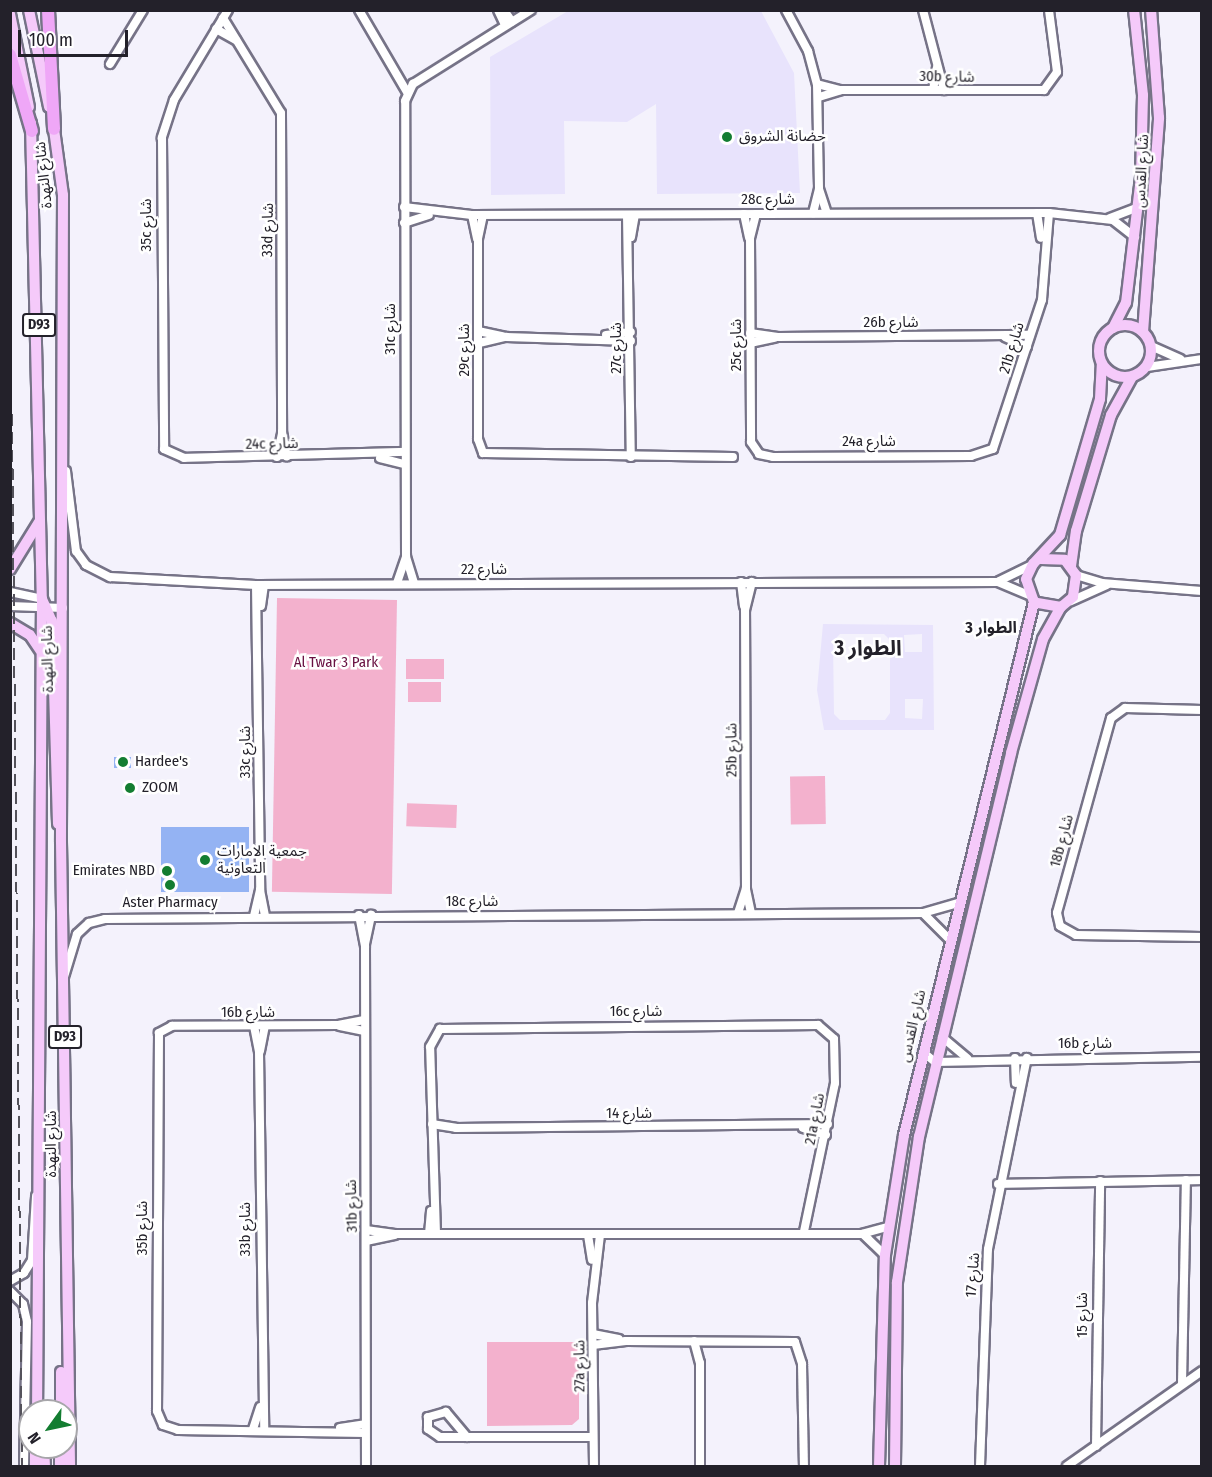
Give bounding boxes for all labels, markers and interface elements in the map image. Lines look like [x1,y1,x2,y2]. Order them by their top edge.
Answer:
scale bar [21,18,130,56]
text: 100 m [29,29,73,51]
street label: 30b شارع [919,68,975,86]
place label: حضانة الشروق [739,128,826,146]
marker: حضانة الشروق [720,130,734,144]
street label: شارع القدس [1131,134,1153,208]
street label: شارع النهدة [32,141,56,209]
street label: 28c شارع [741,191,795,209]
street label: 35c شارع [138,199,156,251]
street label: 33d شارع [259,203,277,257]
street label: 31c شارع [382,303,400,355]
road number: D93 [21,314,57,336]
street label: 26b شارع [864,314,918,332]
street label: 25c شارع [728,319,746,371]
street label: 21b شارع [996,320,1028,376]
street label: 27c شارع [608,322,626,374]
street label: 29c شارع [456,324,474,376]
street label: 24a شارع [842,433,896,451]
street label: 24c شارع [245,435,299,453]
street label: شارع 22 [461,561,507,579]
district label: الطوار 3 [965,618,1017,638]
street label: شارع النهدة [38,625,58,693]
district label: الطوار 3 [834,635,902,661]
park label: Al Twar 3 Park [294,654,378,672]
street label: 25b شارع [723,723,741,777]
street label: 33c شارع [237,726,255,778]
place label: Hardee's [135,753,188,771]
marker: Hardee's [116,755,130,769]
place label: ZOOM [142,779,178,797]
marker: ZOOM [123,781,137,795]
street label: 18b شارع [1046,813,1078,869]
place label: جمعية الامارات التعاونية [217,842,307,877]
marker: جمعية الامارات التعاونية [198,853,212,867]
place label: Emirates NBD [73,862,155,880]
marker: Emirates NBD [160,864,174,878]
marker: Aster Pharmacy [163,878,177,892]
street label: 18c شارع [446,893,498,911]
place label: Aster Pharmacy [122,894,218,912]
street label: شارع القدس [896,988,930,1064]
street label: 16c شارع [610,1003,662,1021]
street label: 16b شارع [221,1004,275,1022]
road number: D93 [47,1026,83,1048]
street label: 16b شارع [1058,1035,1112,1053]
street label: 21a شارع [801,1092,829,1146]
street label: شارع 14 [606,1105,652,1123]
street label: شارع النهدة [43,1110,61,1178]
street label: 31b شارع [343,1179,361,1233]
street label: 35b شارع [134,1201,152,1255]
street label: 33b شارع [237,1202,255,1256]
street label: شارع 17 [962,1252,984,1298]
street label: شارع 15 [1074,1292,1092,1338]
street label: 27a شارع [571,1340,589,1392]
north arrow [18,1399,78,1459]
text: N [24,1429,45,1447]

